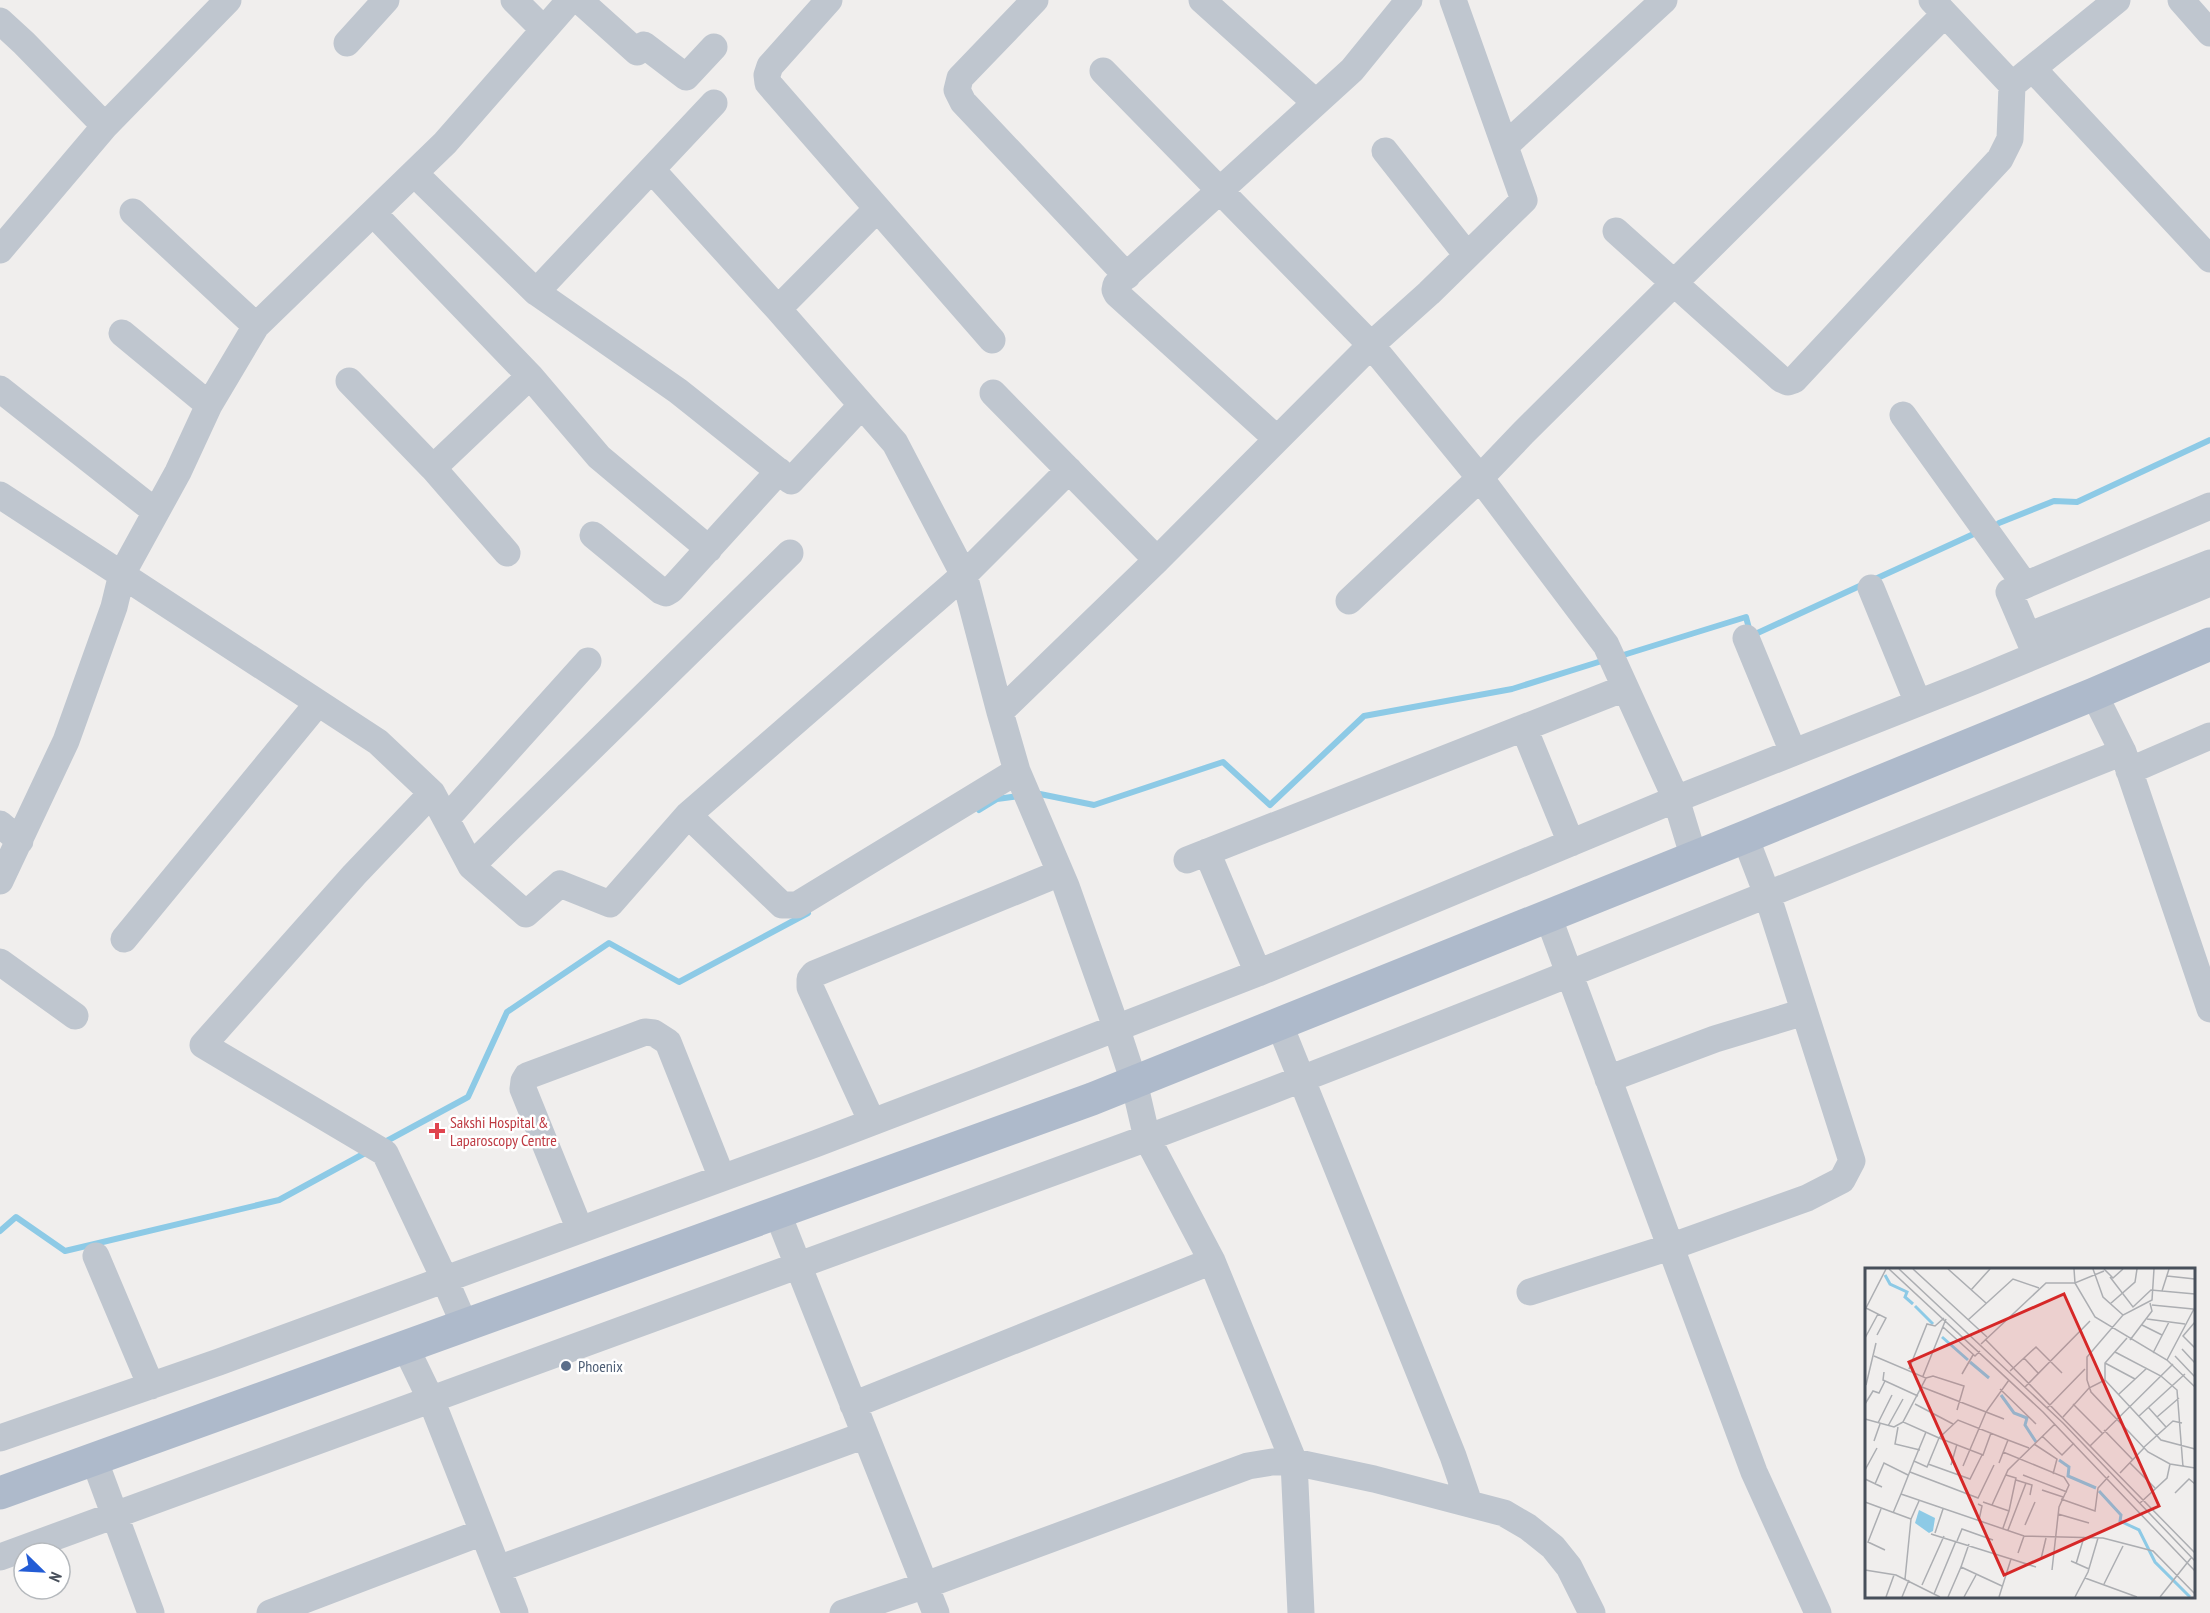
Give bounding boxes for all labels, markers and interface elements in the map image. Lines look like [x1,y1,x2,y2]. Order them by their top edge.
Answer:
place label: Sakshi Hospital & Laparoscopy Centre [450,1112,557,1150]
marker: Sakshi Hospital & Laparoscopy Centre [428,1122,446,1140]
inset map [1865,1268,2195,1598]
place label: Phoenix [578,1356,623,1376]
marker: Phoenix [559,1359,573,1373]
north arrow [12,1541,72,1601]
text: N [45,1569,67,1585]

